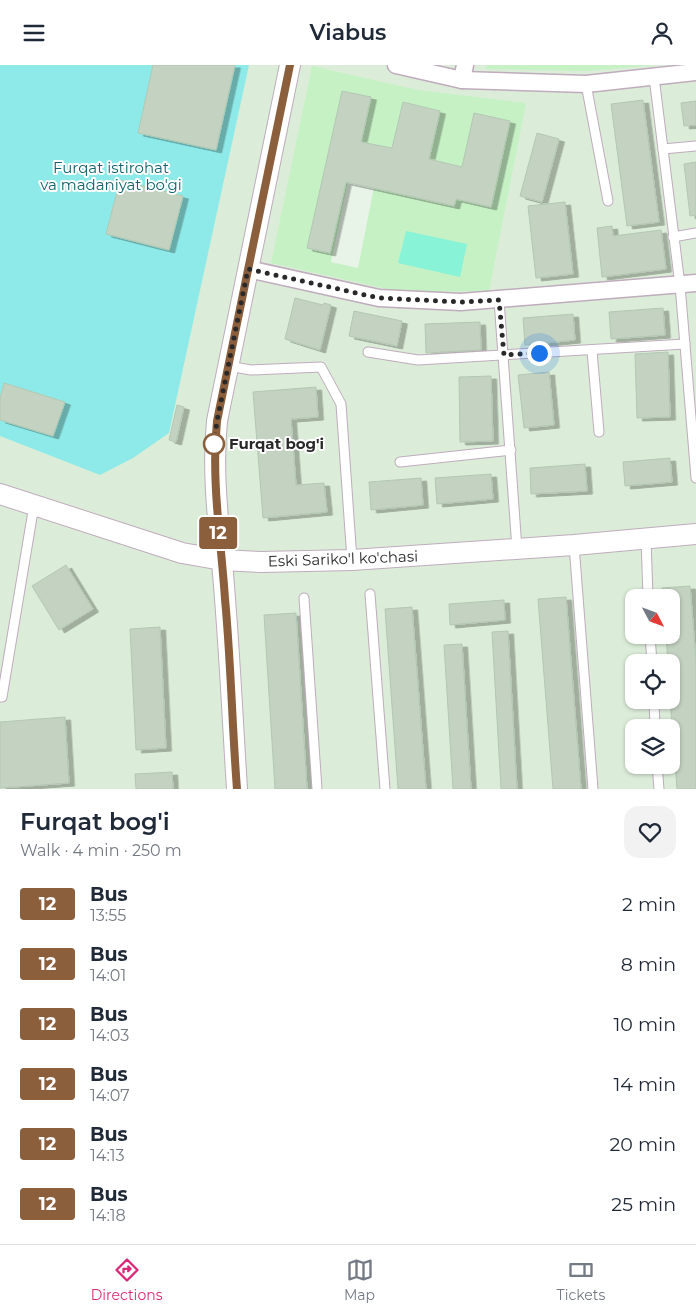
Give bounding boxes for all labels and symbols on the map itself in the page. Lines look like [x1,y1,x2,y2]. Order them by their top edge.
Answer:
park label: Furqat istirohat va madaniyat bo'gi [40,158,182,194]
your location [527,341,552,366]
marker: Furqat bog'i [203,433,225,455]
place label: Furqat bog'i [229,434,324,453]
line badge: 12 [196,517,240,549]
street label: Eski Sariko'l ko'chasi [268,546,418,571]
north arrow [625,589,680,644]

